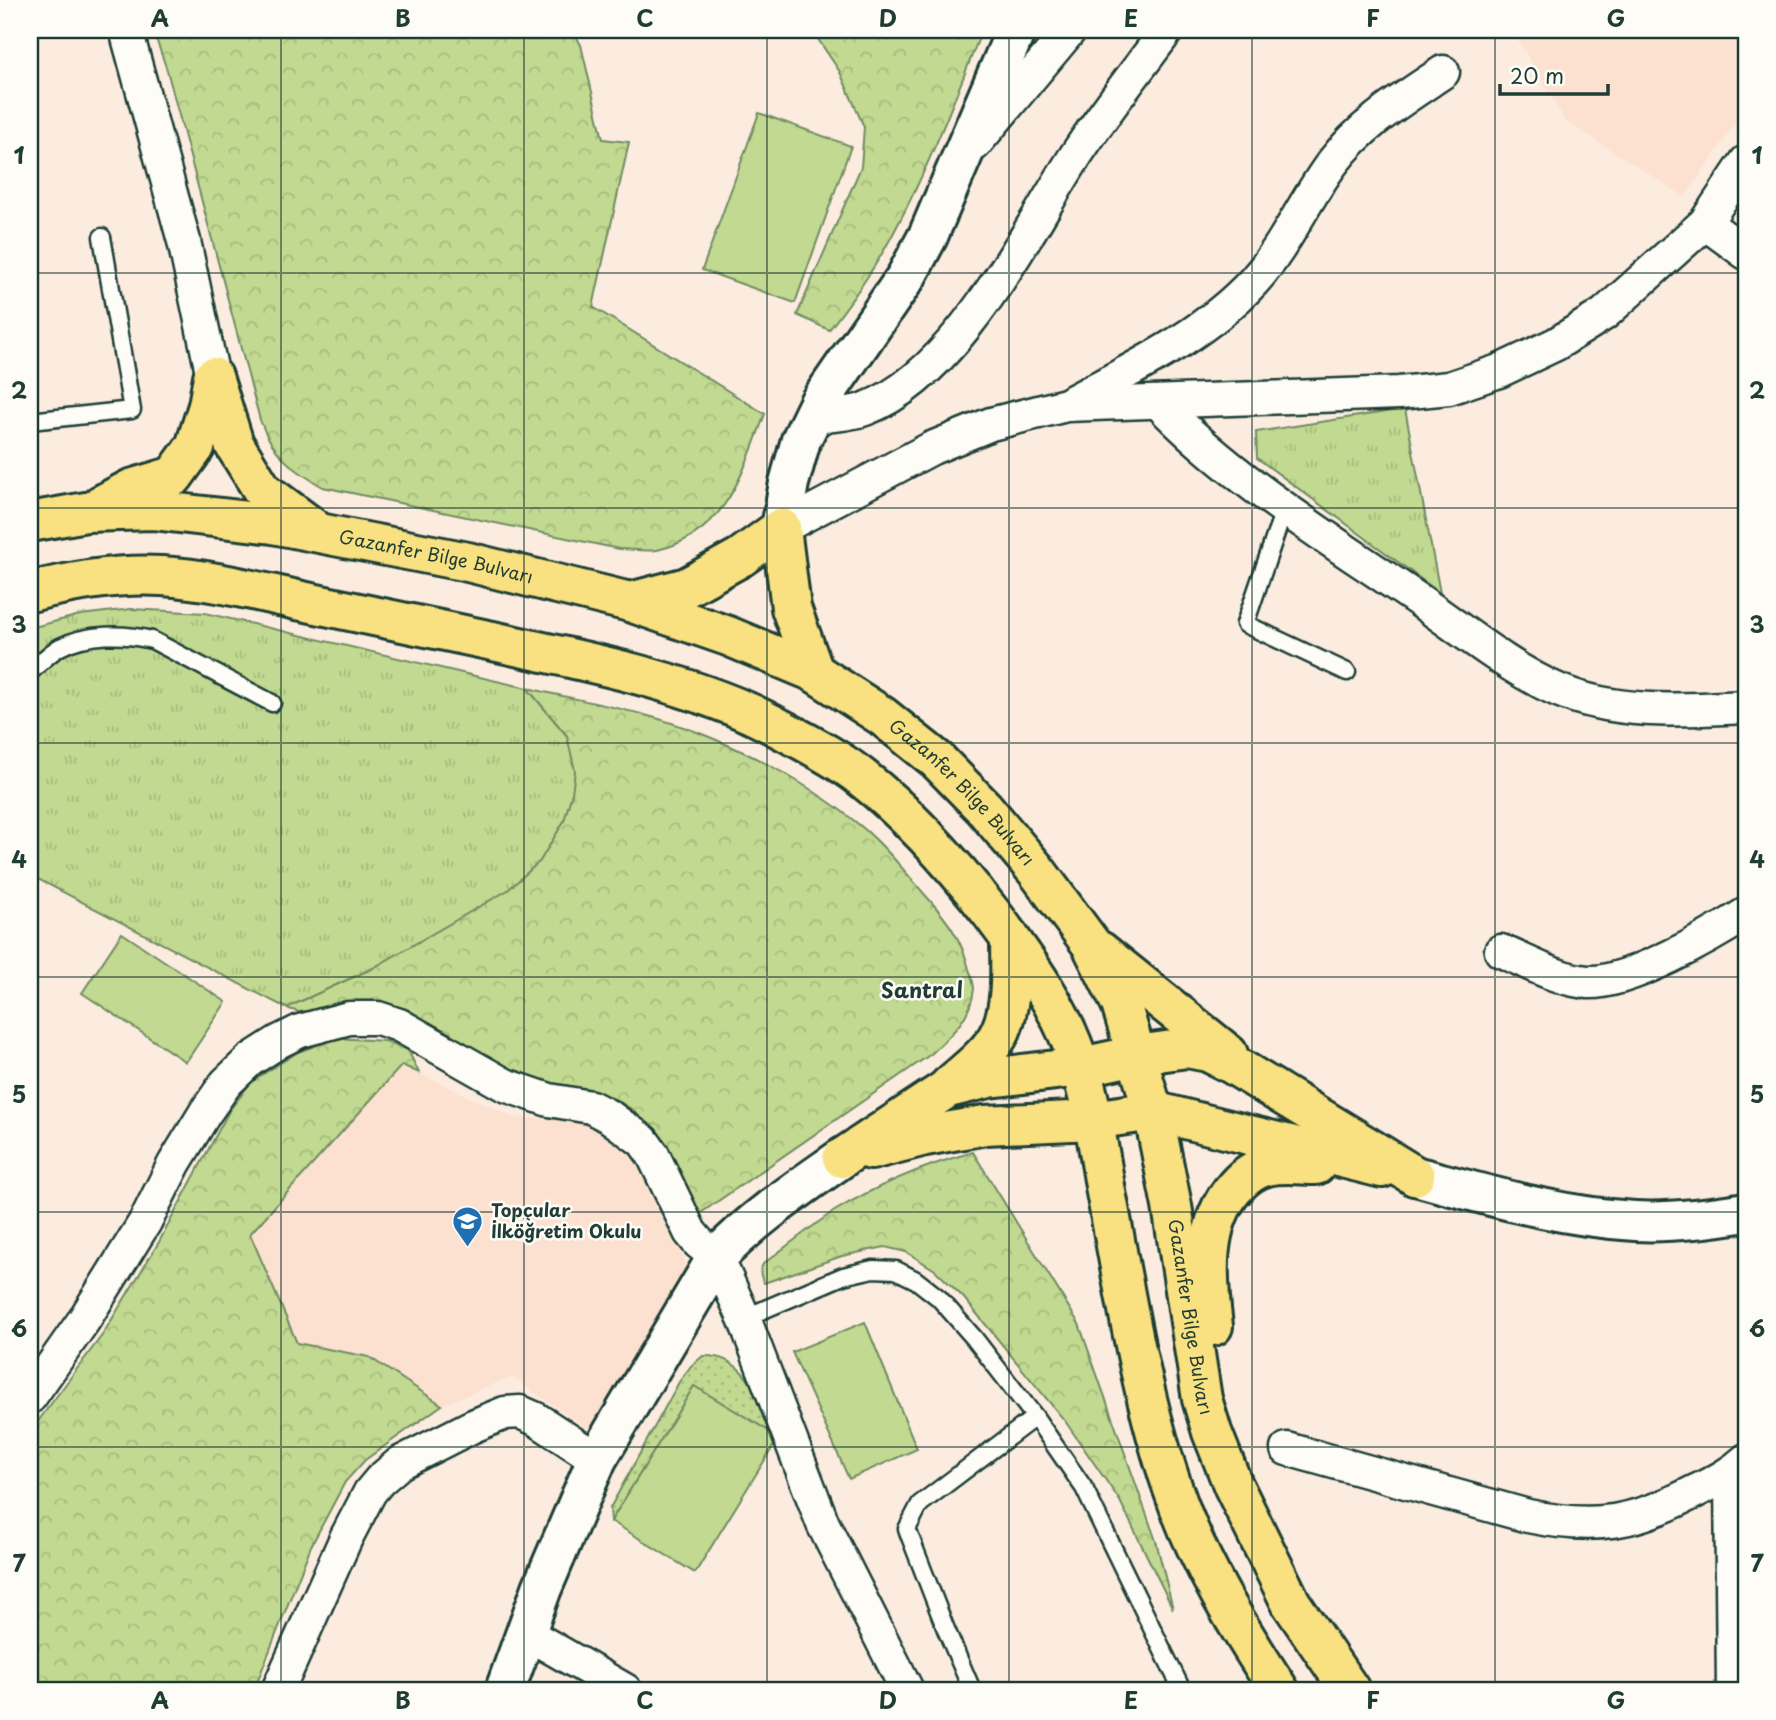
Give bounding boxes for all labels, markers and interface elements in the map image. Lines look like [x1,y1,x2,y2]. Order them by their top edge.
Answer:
text: A [151,0,169,35]
text: B [395,0,411,35]
text: C [636,0,654,35]
text: D [879,0,897,35]
text: E [1124,0,1138,35]
text: F [1366,0,1380,35]
text: G [1607,0,1625,35]
scale bar [1500,52,1608,96]
text: 20 m [1510,59,1564,91]
text: 1 [14,137,25,172]
text: 1 [1752,137,1763,172]
text: 2 [11,372,27,407]
text: 2 [1749,372,1765,407]
street label: Gazanfer Bilge Bulvarı [337,522,536,590]
text: 3 [11,606,27,641]
text: 3 [1749,606,1765,641]
street label: Gazanfer Bilge Bulvarı [884,712,1042,871]
text: 4 [11,841,27,876]
text: 4 [1749,841,1765,876]
district label: Santral [881,973,963,1005]
text: 5 [12,1076,26,1111]
text: 5 [1750,1076,1764,1111]
place label: Topçular İlköğretim Okulu [491,1196,642,1244]
school or university icon: Topçular İlköğretim Okulu [451,1204,485,1248]
street label: Gazanfer Bilge Bulvarı [1162,1217,1221,1418]
text: 6 [11,1310,27,1345]
text: 6 [1749,1310,1765,1345]
text: 7 [12,1545,26,1580]
text: 7 [1750,1545,1764,1580]
text: A [151,1682,169,1717]
text: B [395,1682,411,1717]
text: C [636,1682,654,1717]
text: D [879,1682,897,1717]
text: E [1124,1682,1138,1717]
text: F [1366,1682,1380,1717]
text: G [1607,1682,1625,1717]

